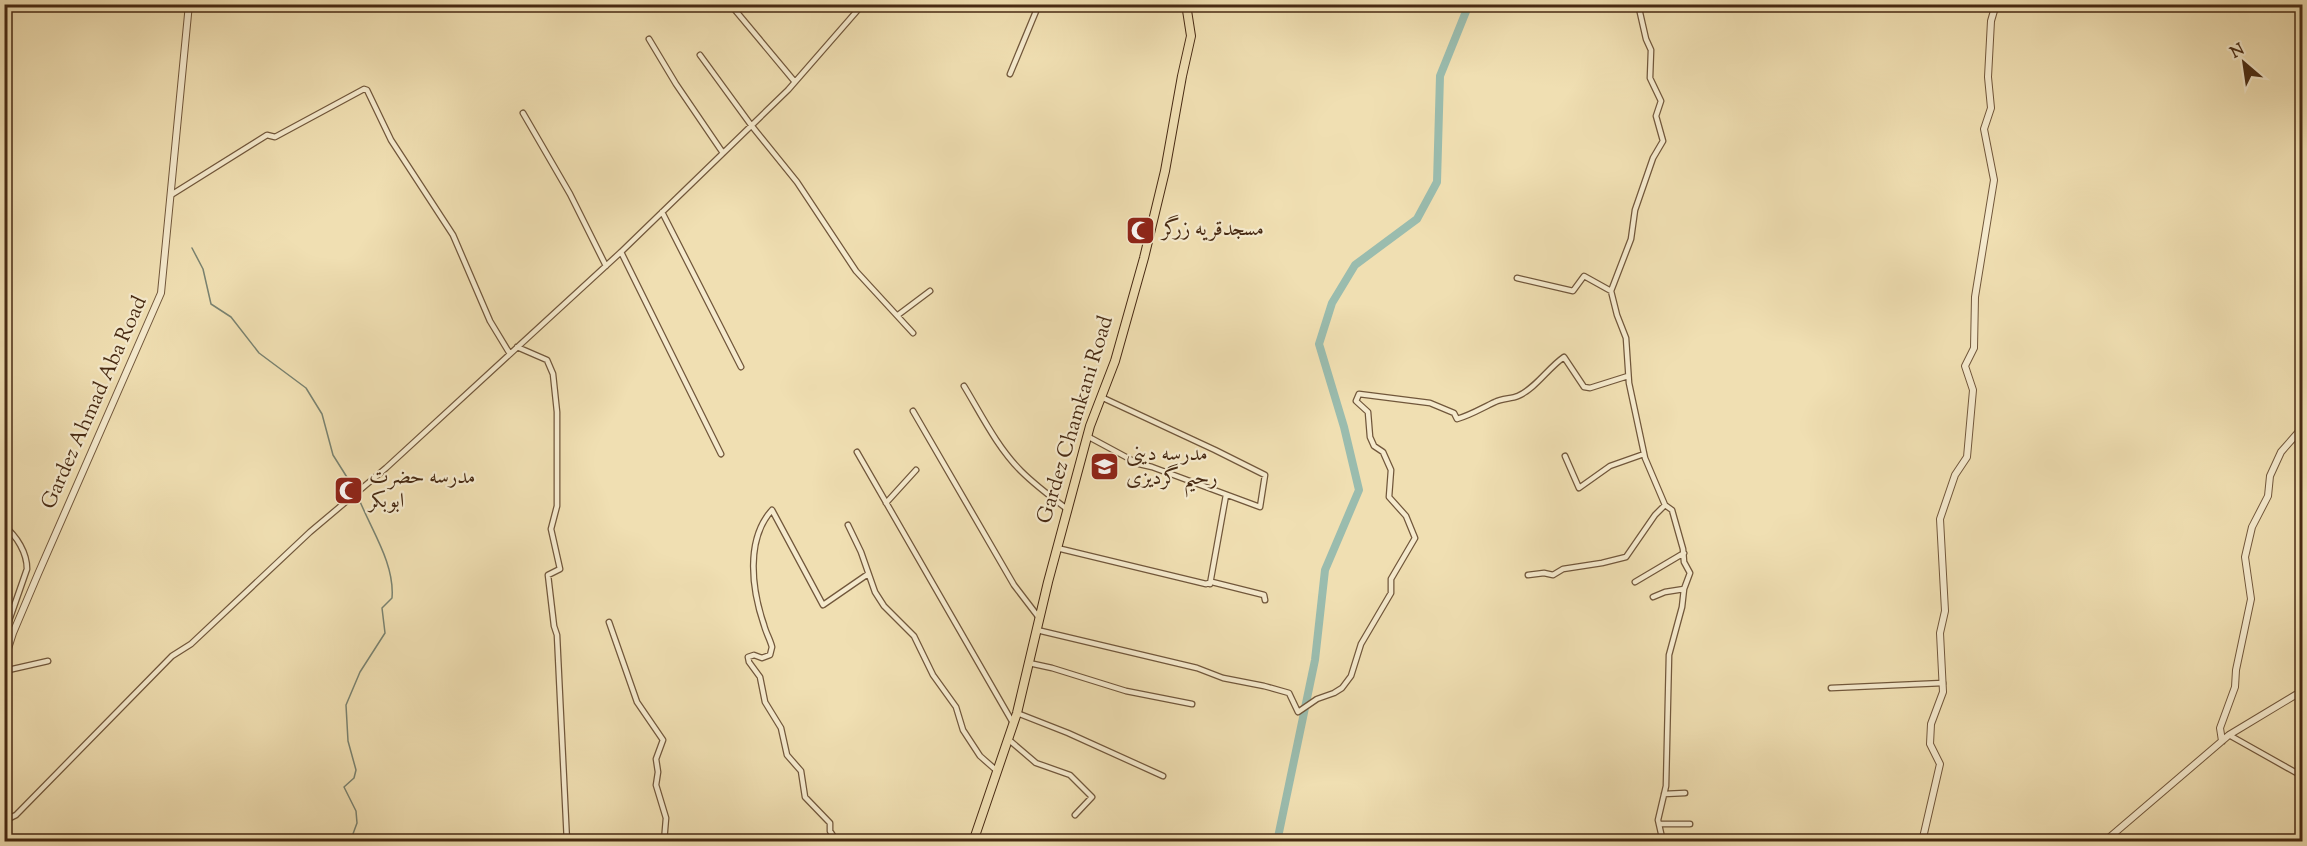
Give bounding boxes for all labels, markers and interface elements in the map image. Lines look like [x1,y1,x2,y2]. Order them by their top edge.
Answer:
north arrow [2214,33,2274,93]
text: N [2227,39,2249,65]
mosque icon: مسجدقریه زرگر [1125,214,1157,246]
place label: مسجدقریه زرگر [1160,214,1264,245]
street label: Gardez Ahmad Aba Road [34,292,156,514]
street label: Gardez Chamkani Road [1030,312,1122,528]
place label: مدرسه دینی رحیم گردیزی [1126,440,1218,498]
school or university icon: مدرسه دینی رحیم گردیزی [1089,451,1121,483]
place label: مدرسه حضرت ابوبکر [367,463,475,517]
mosque icon: مدرسه حضرت ابوبکر [332,474,364,506]

